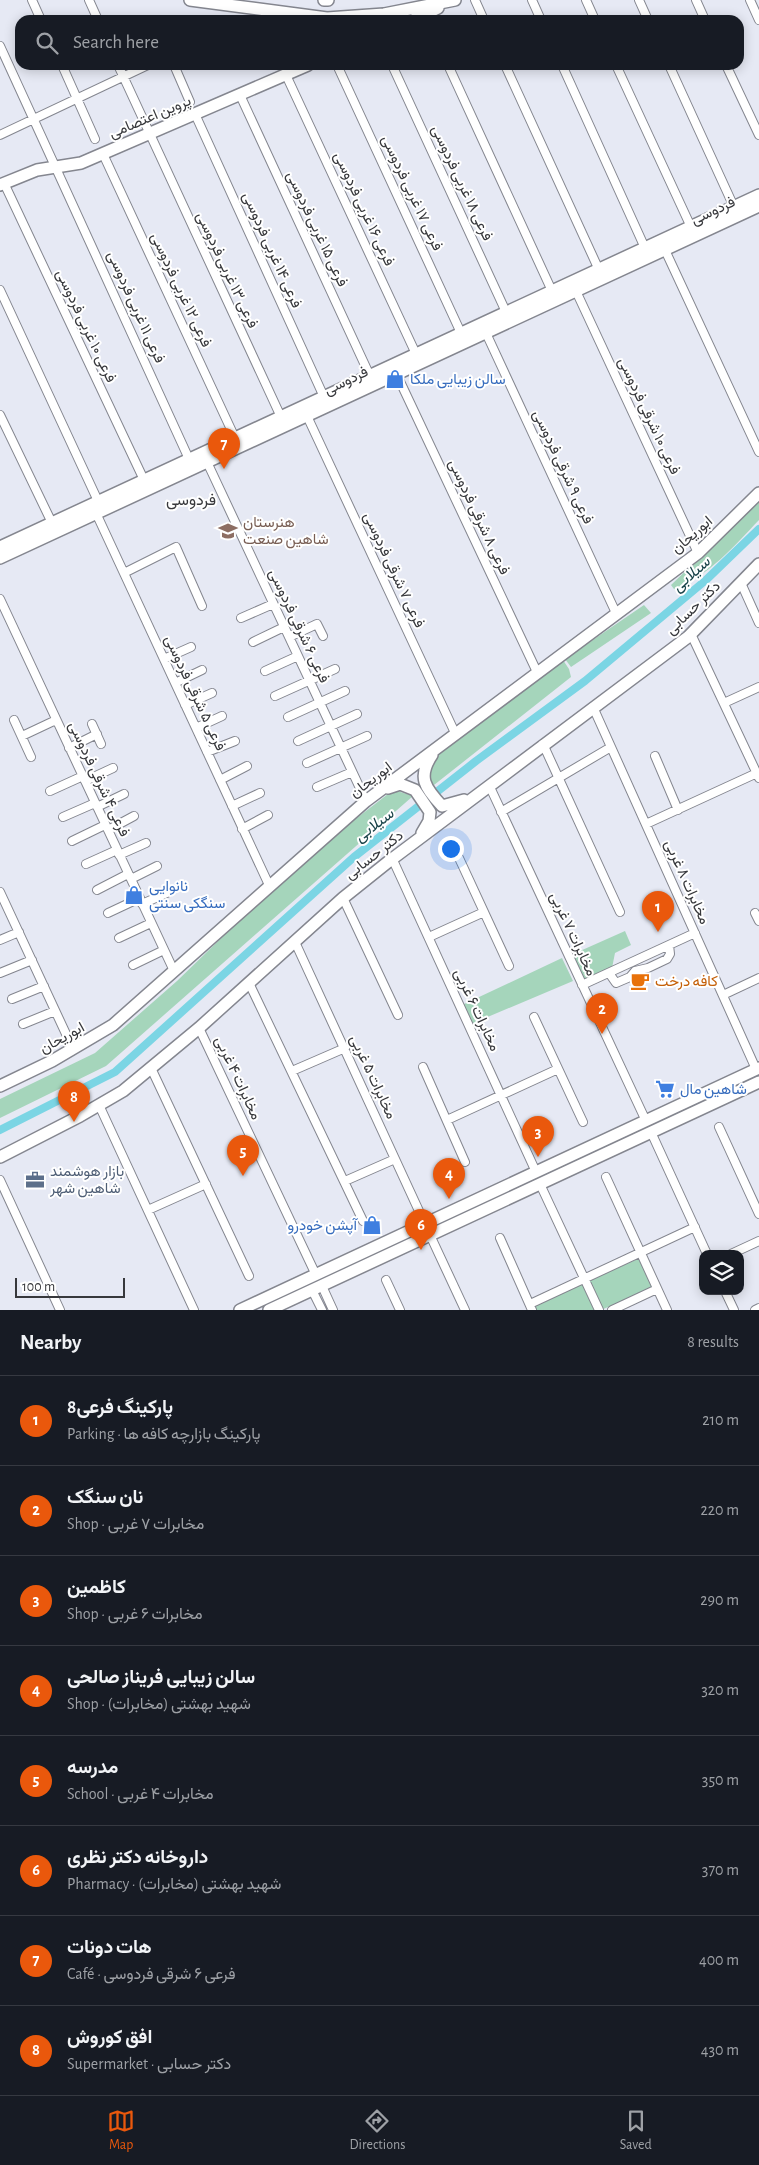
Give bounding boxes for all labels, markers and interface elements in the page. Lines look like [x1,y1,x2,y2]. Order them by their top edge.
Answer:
search box [15,15,744,70]
icon: search [33,29,61,57]
text: Search here [73,33,159,52]
street label: پروین اعتصامی [107,93,194,143]
street label: فرعی ۱۸ غربی فردوسی [427,123,495,244]
street label: فرعی ۱۷ غربی فردوسی [377,133,445,254]
street label: فرعی ۱۶ غربی فردوسی [329,150,397,269]
street label: فرعی ۱۵ غربی فردوسی [282,169,350,290]
street label: فرعی ۱۴ غربی فردوسی [238,190,304,311]
street label: فردوسی [689,194,738,230]
street label: فرعی ۱۳ غربی فردوسی [192,210,261,331]
street label: فرعی ۱۲ غربی فردوسی [146,230,214,350]
street label: فرعی ۱۱ غربی فردوسی [103,249,167,366]
street label: فرعی ۱۰ غربی فردوسی [51,267,119,386]
street label: فرعی ۱۰ شرقی فردوسی [614,355,683,478]
street label: فردوسی [322,364,371,400]
shop icon: سالن زیبایی ملکا [384,368,406,390]
place label: سالن زیبایی ملکا [410,372,506,389]
street label: فرعی ۹ شرقی فردوسی [528,408,596,527]
pin: 7 [208,428,240,469]
street label: فرعی ۸ شرقی فردوسی [444,457,512,578]
district label: فردوسی [166,492,216,510]
street label: فرعی ۷ شرقی فردوسی [359,510,427,631]
street label: ابوریحان [669,513,716,557]
place label: هنرستان شاهین صنعت [243,515,329,549]
school or university icon: هنرستان شاهین صنعت [217,520,239,542]
water label: سیلابی [669,553,715,596]
street label: فرعی ۶ شرقی فردوسی [264,567,332,686]
street label: دکتر حسابی [663,578,725,639]
street label: فرعی ۵ شرقی فردوسی [160,633,228,754]
street label: فرعی ۴ شرقی فردوسی [64,719,132,840]
street label: ابوریحان [347,759,396,801]
water label: سیلابی [351,805,398,846]
street label: دکتر حسابی [342,828,407,884]
your location [438,836,464,862]
street label: مخابرات ۸ غربی [660,838,712,927]
place label: نانوایی سنگکی سنتی [149,879,226,913]
shop icon: نانوایی سنگکی سنتی [123,884,145,906]
street label: مخابرات ۷ غربی [545,890,599,979]
pin: 1 [642,891,674,932]
street label: مخابرات ۶ غربی [450,966,503,1054]
cafe icon: کافه درخت [629,970,651,992]
place label: کافه درخت [655,974,718,990]
pin: 2 [586,993,618,1034]
street label: ابوریحان [37,1020,87,1057]
street label: مخابرات ۵ غربی [345,1033,399,1122]
street label: مخابرات ۴ غربی [210,1034,264,1123]
supermarket icon: شاهین مال [654,1078,676,1100]
pin: 8 [58,1081,90,1122]
place label: شاهین مال [680,1082,747,1099]
pin: 3 [522,1116,554,1157]
pin: 5 [227,1135,259,1176]
pin: 4 [433,1158,465,1199]
place label: بازار هوشمند شاهین شهر [49,1164,124,1198]
office icon: بازار هوشمند شاهین شهر [24,1169,46,1191]
pin: 6 [405,1209,437,1250]
shop icon: آپشن خودرو [361,1214,383,1236]
place label: آپشن خودرو [287,1217,359,1235]
map controls [699,1250,744,1295]
button: layers [699,1250,744,1295]
scale bar [15,1275,125,1298]
text: 100 m [22,1280,55,1294]
text: Nearby [20,1332,81,1353]
text: 8 results [687,1334,739,1350]
text: پارکینگ فرعی8 [67,1398,173,1417]
text: 1 [33,1412,39,1428]
text: 210 m [702,1412,739,1428]
text: Parking · پارکینگ بازارچه کافه ها [67,1426,260,1442]
text: نان سنگک [67,1488,143,1507]
text: 2 [32,1502,40,1518]
text: 220 m [701,1502,739,1518]
text: Shop · مخابرات ۷ غربی [67,1516,204,1532]
text: کاظمین [67,1578,126,1597]
text: 3 [33,1592,39,1608]
text: 290 m [700,1592,739,1608]
text: Shop · مخابرات ۶ غربی [67,1606,203,1622]
text: سالن زیبایی فریناز صالحی [67,1668,255,1687]
text: 4 [32,1682,40,1698]
text: 320 m [701,1682,739,1698]
text: Shop · شهید بهشتی (مخابرات) [67,1696,251,1712]
text: مدرسه [67,1758,118,1777]
text: 5 [33,1772,39,1788]
text: 350 m [702,1772,739,1788]
text: School · مخابرات ۴ غربی [67,1786,214,1802]
text: داروخانه دکتر نظری [67,1848,208,1867]
text: 6 [32,1862,40,1878]
text: 370 m [702,1862,739,1878]
text: Pharmacy · شهید بهشتی (مخابرات) [67,1876,281,1892]
text: هات دونات [67,1938,152,1957]
text: 7 [33,1952,39,1968]
text: 400 m [699,1952,739,1968]
text: Café · فرعی ۶ شرقی فردوسی [67,1966,236,1982]
text: افق کوروش [67,2028,152,2047]
text: 8 [32,2042,40,2058]
text: 430 m [701,2042,739,2058]
text: Supermarket · دکتر حسابی [67,2056,231,2072]
tab: Map [107,2107,135,2154]
tab: Directions [350,2107,405,2154]
tab: Saved [620,2107,652,2154]

